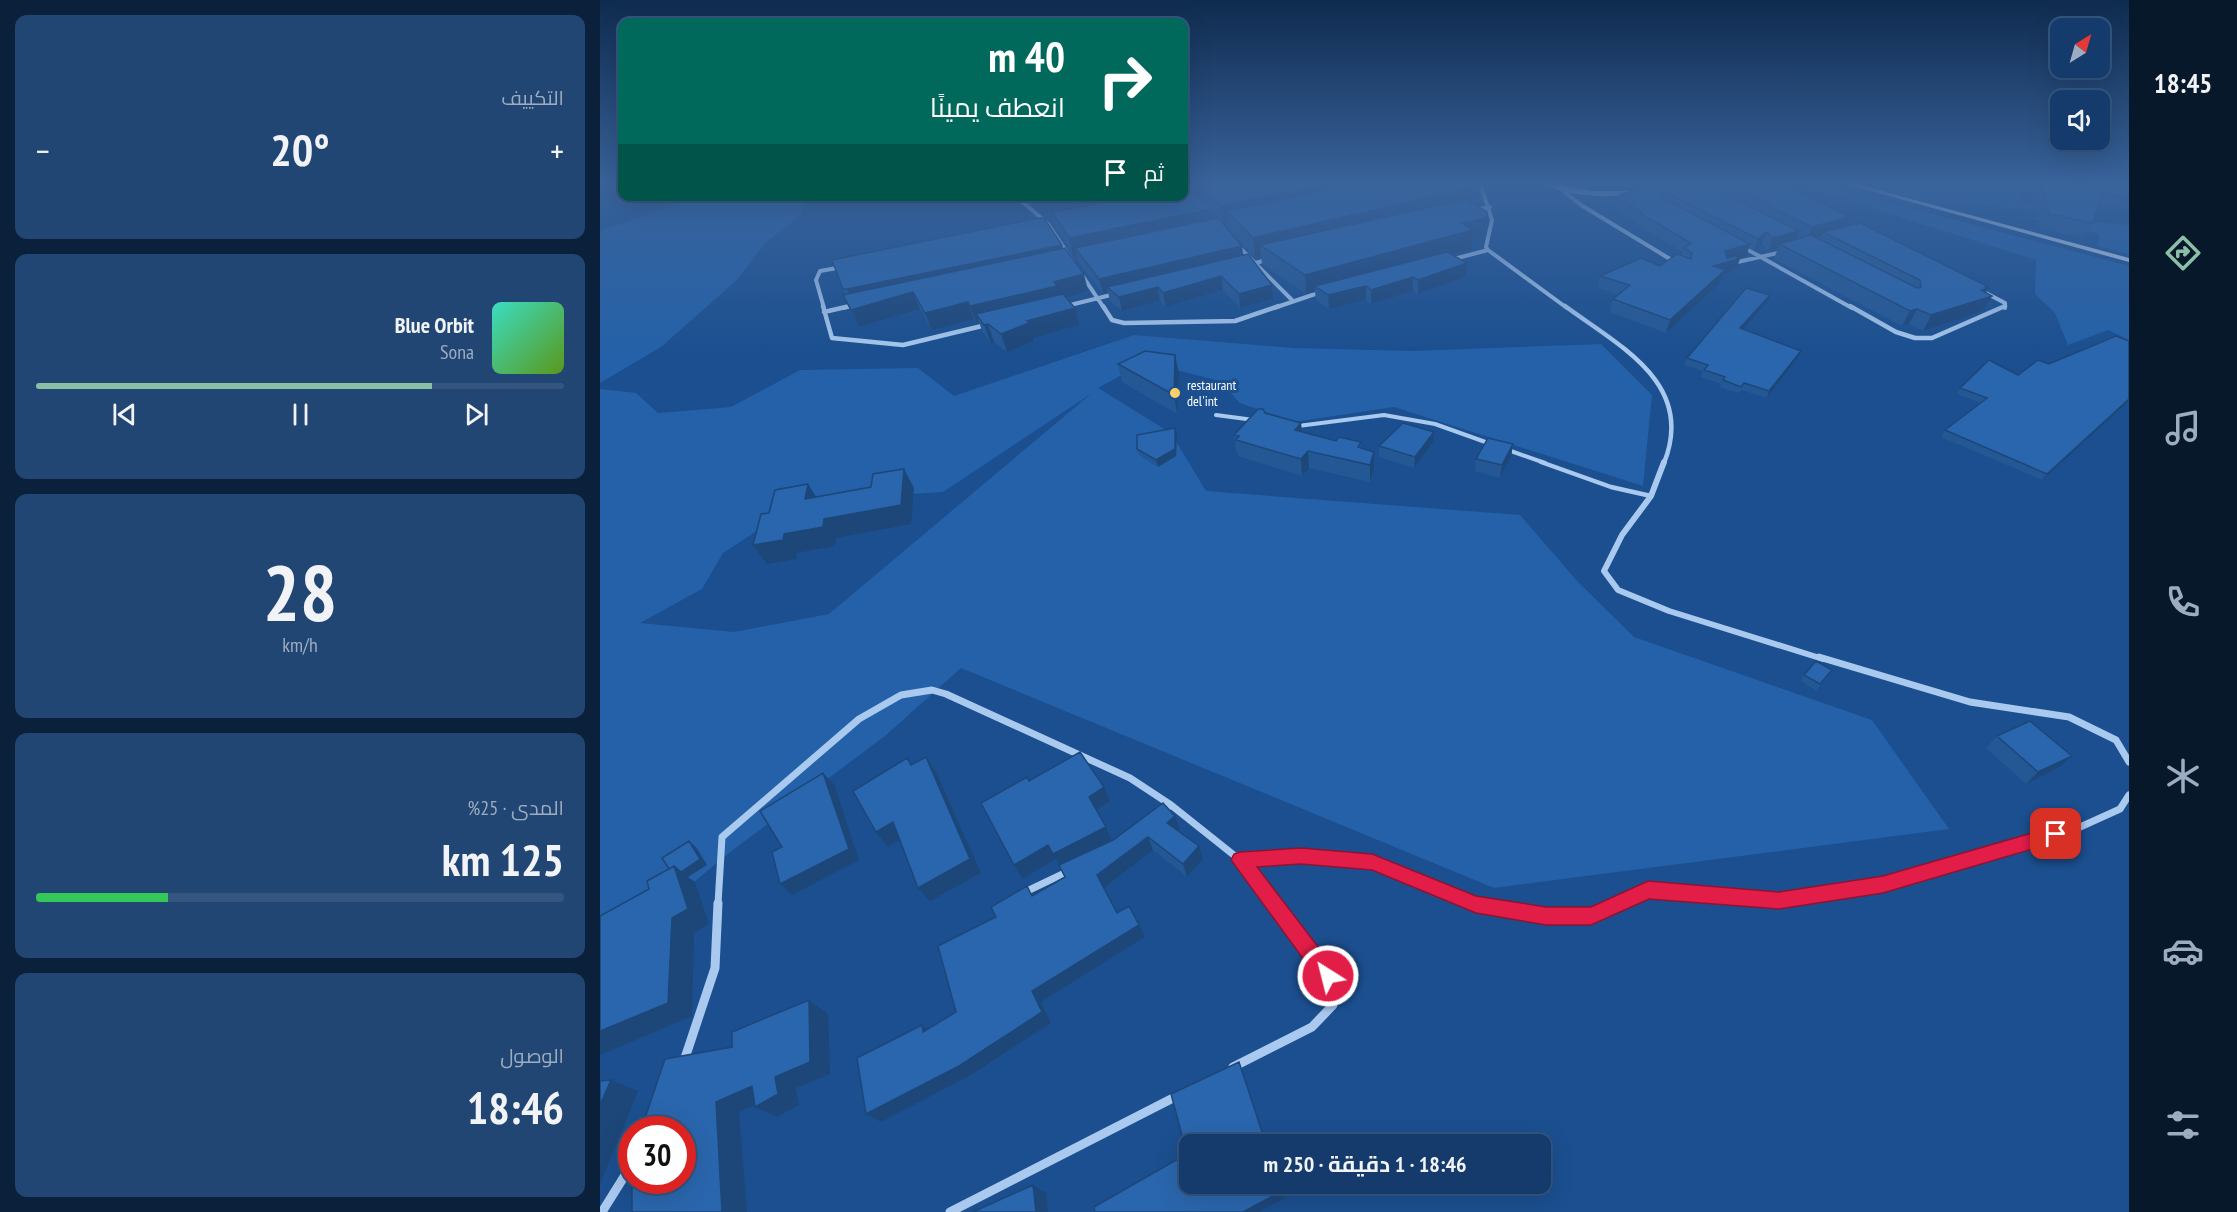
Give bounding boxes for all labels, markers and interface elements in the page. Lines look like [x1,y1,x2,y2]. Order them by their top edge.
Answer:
north arrow [2050,18,2110,78]
map controls [2050,18,2110,150]
text: 40 m [988,29,1065,84]
icon: right [1086,42,1164,120]
text: 18:45 [2154,66,2212,100]
text: التكييف [501,85,564,111]
text: انعطف يمينًا [930,90,1065,124]
button: sound [2050,90,2110,150]
text: 20° [270,120,330,178]
text: − [36,129,50,172]
text: + [550,129,564,172]
icon: arrive [1099,156,1132,189]
text: ثم [1144,159,1164,187]
icon: directions [2162,232,2204,274]
text: Blue Orbit [395,311,474,339]
text: Sona [440,339,474,365]
place label: restaurant del'int [1187,376,1236,410]
marker: restaurant del'int [1168,386,1182,400]
icon: previous [108,398,141,431]
icon: pause [284,398,317,431]
icon: next [460,398,493,431]
icon: music [2162,407,2204,449]
text: 28 [263,542,337,643]
icon: phone [2162,581,2204,623]
text: km/h [282,632,318,658]
icon: climate [2162,755,2204,797]
text: المدى · 25% [468,795,564,821]
pin [2030,808,2081,859]
icon: arrive [2039,817,2072,850]
text: 125 km [442,830,564,888]
icon: car [2162,930,2204,972]
position arrow [1296,944,1360,1008]
text: الوصول [500,1043,564,1069]
text: 18:46 [467,1078,564,1136]
icon: filters [2162,1104,2204,1146]
speed limit sign: 30 [618,1116,696,1194]
text: 18:46 · 1 دقيقة · 250 m [1264,1150,1466,1178]

